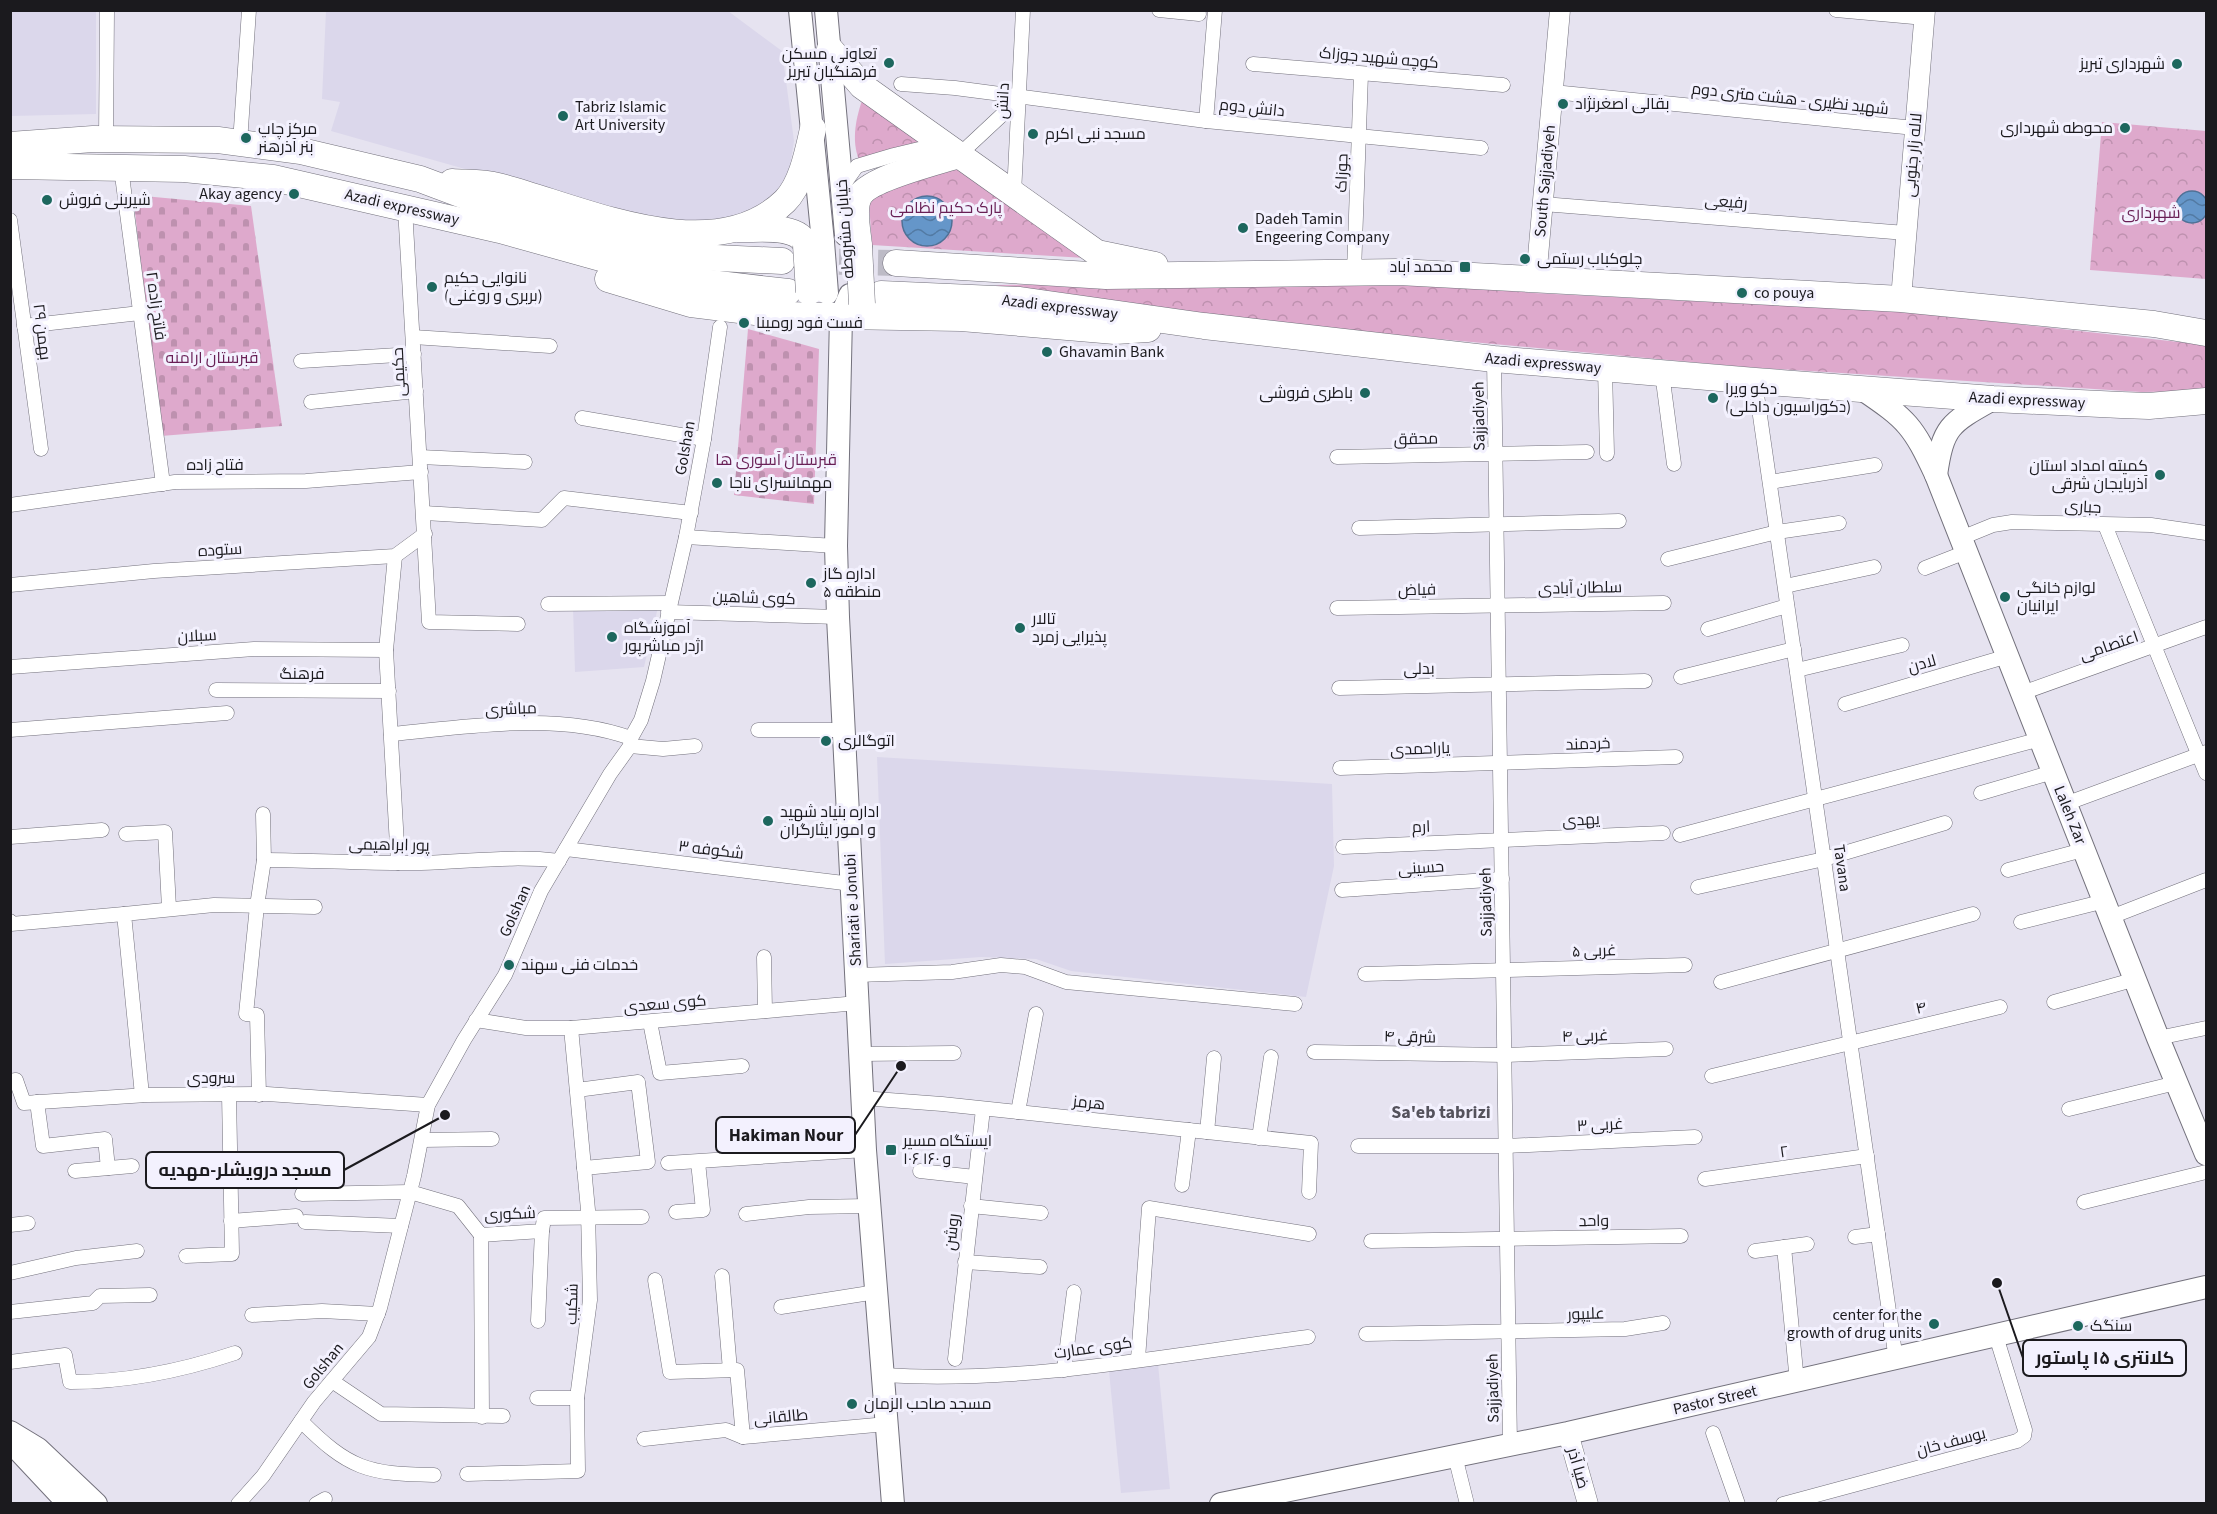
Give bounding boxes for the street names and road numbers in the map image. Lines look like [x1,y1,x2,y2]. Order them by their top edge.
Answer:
street label: کوچه شهید جوزاک [1318,42,1440,74]
street label: شهید نظیری - هشت متری دوم [1690,78,1890,120]
street label: دانش [991,82,1015,120]
street label: دانش دوم [1218,94,1286,122]
street label: لاله زار جنوبی [1898,112,1928,198]
street label: South Sajjadiyeh [1529,124,1561,238]
street label: جوزاک [1330,153,1354,193]
street label: خیابان مشروطه [831,179,859,279]
street label: Azadi expressway [343,183,462,231]
street label: رفیعی [1704,190,1748,214]
street label: فاتح زاده ۲ [140,270,172,342]
street label: Azadi expressway [1001,289,1120,325]
street label: ۲۹ بهمن [28,302,56,362]
street label: حکیمی [387,347,411,397]
street label: Azadi expressway [1484,347,1603,379]
street label: Sajjadiyeh [1467,381,1491,451]
street label: Azadi expressway [1968,386,2086,414]
street label: Golshan [669,419,701,477]
street label: محقق [1394,428,1438,450]
street label: فتاح زاده [186,454,244,476]
street label: جباری [2064,495,2102,519]
street label: ستوده [197,538,243,562]
street label: سلطان آبادی [1538,576,1622,600]
street label: فیاض [1398,579,1436,601]
street label: کوی شاهین [712,586,796,610]
street label: سبلان [177,624,217,648]
street label: اعتصامی [2076,626,2142,666]
street label: لادن [1905,649,1939,679]
street label: بدلی [1403,658,1435,680]
street label: فرهنگ [279,663,325,685]
street label: مباشری [485,697,537,721]
street label: خردمند [1565,732,1611,756]
street label: یاراحمدی [1390,737,1451,761]
street label: Laleh Zar [2048,782,2092,848]
street label: یهدی [1562,808,1601,832]
street label: ارم [1411,816,1431,838]
street label: پور ابراهیمی [348,833,430,857]
street label: شکوفه ۳ [677,835,745,865]
street label: Tavana [1828,843,1856,893]
street label: Shariati e Jonubi [839,853,867,967]
street label: حسینی [1397,855,1445,881]
street label: Sajjadiyeh [1474,867,1498,937]
street label: Golshan [494,881,536,941]
street label: ۵ غربی [1571,939,1617,963]
street label: کوی سعدی [623,989,707,1019]
street label: ۴ [1913,996,1929,1020]
street label: ۴ غربی [1561,1024,1609,1048]
street label: ۴ شرقی [1384,1026,1436,1048]
street label: سرودی [187,1067,235,1089]
street label: هرمز [1071,1090,1106,1116]
street label: ۳ غربی [1576,1113,1624,1137]
street label: ۲ [1778,1141,1790,1163]
street label: شکوری [484,1202,536,1226]
street label: واحد [1579,1210,1609,1232]
street label: روشن [939,1212,965,1252]
street label: شکیب [560,1283,584,1325]
street label: علیپور [1566,1302,1605,1326]
street label: کوی عمارت [1053,1332,1133,1364]
street label: Golshan [297,1338,349,1394]
street label: Sajjadiyeh [1481,1353,1505,1423]
street label: Pastor Street [1671,1380,1760,1420]
street label: طالقانی [753,1404,809,1430]
street label: یوسف خان [1914,1422,1989,1462]
street label: ضیا آذر [1561,1444,1594,1491]

